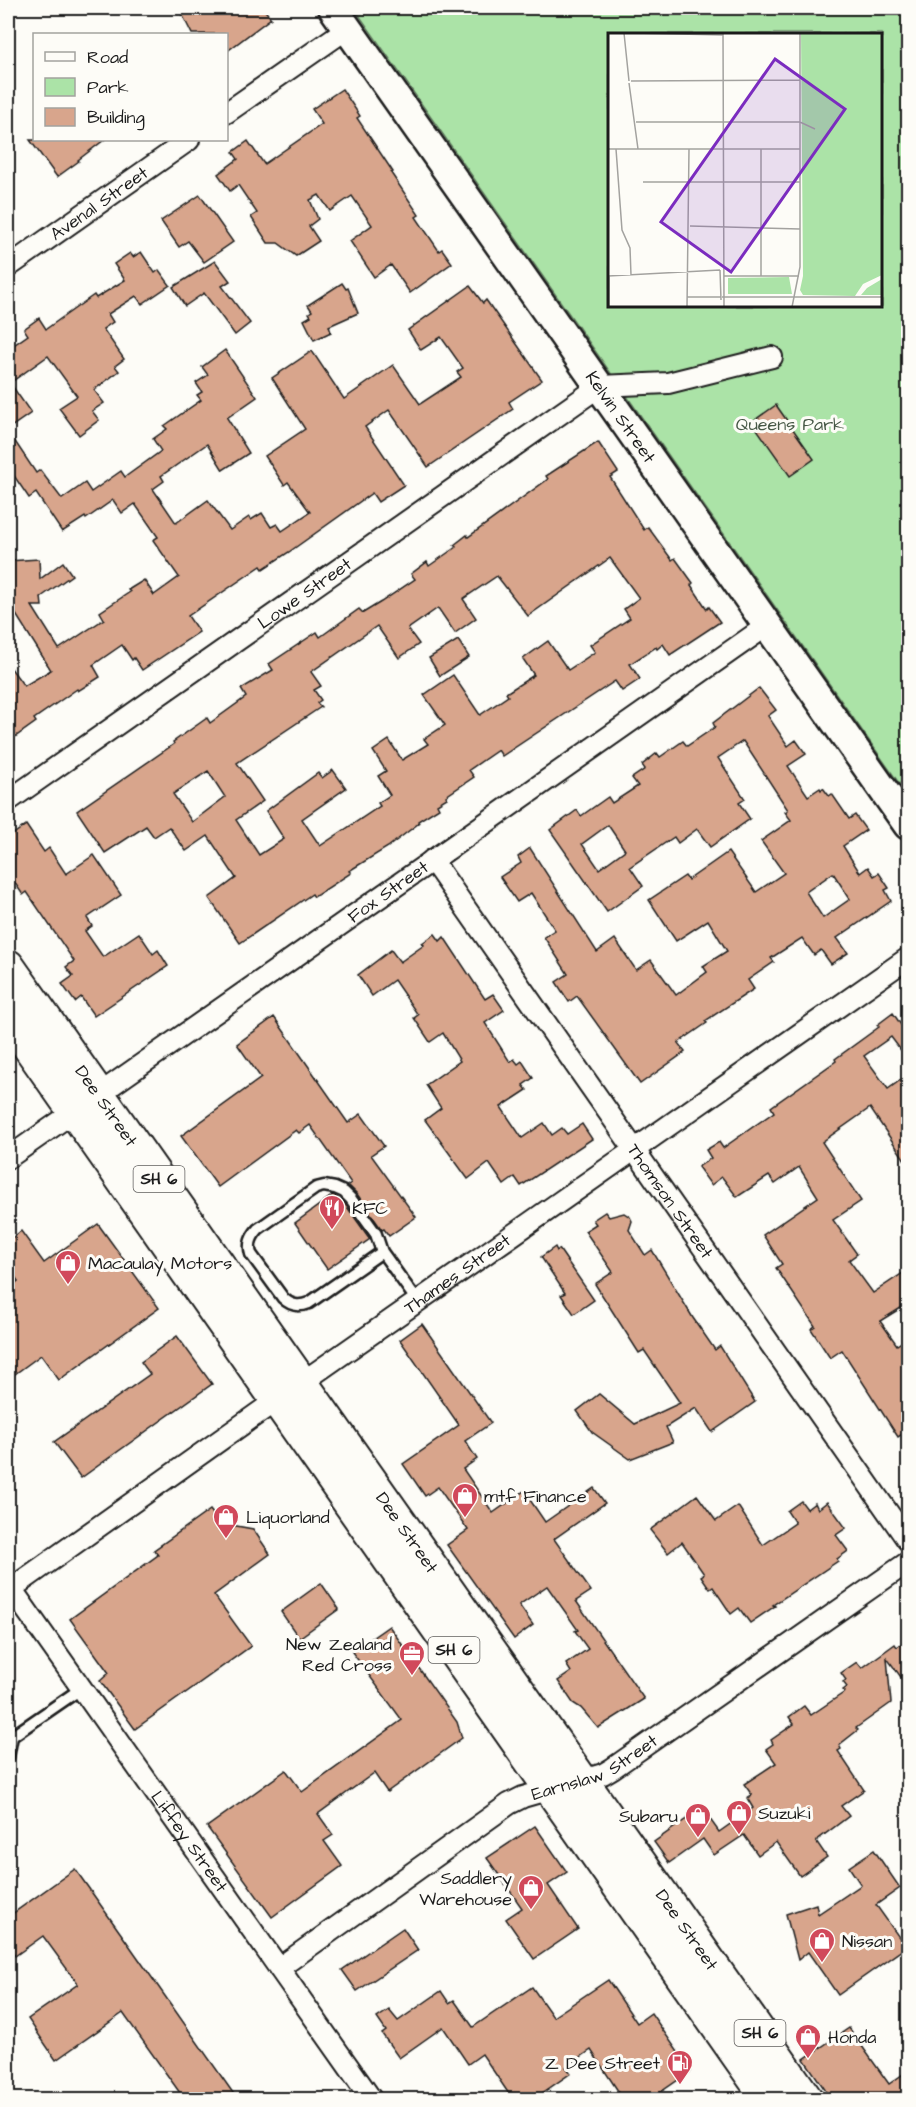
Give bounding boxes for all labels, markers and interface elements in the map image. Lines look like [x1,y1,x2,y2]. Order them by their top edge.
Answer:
legend [33,33,228,141]
inset map [608,33,883,308]
text: Road [87,45,128,70]
text: Park [87,75,129,100]
text: Building [87,105,145,131]
street label: Avenal Street [45,160,153,246]
street label: Kelvin Street [580,366,662,469]
park label: Queens Park [736,412,844,437]
street label: Lowe Street [252,551,357,635]
street label: Fox Street [342,854,434,929]
street label: Dee Street [69,1060,144,1152]
street label: Thomson Street [621,1138,720,1264]
road number: SH 6 [134,1166,184,1192]
restaurant icon: KFC [317,1193,347,1231]
place label: KFC [352,1196,388,1221]
street label: Thames Street [399,1227,516,1320]
shop icon: Macaulay Motors [53,1248,83,1286]
place label: Macaulay Motors [88,1251,232,1277]
shop icon: mtf Finance [450,1481,480,1519]
place label: mtf Finance [484,1484,587,1509]
street label: Dee Street [370,1487,445,1579]
shop icon: Liquorland [211,1502,241,1540]
place label: Liquorland [246,1505,330,1530]
place label: New Zealand Red Cross [286,1632,392,1678]
road number: SH 6 [428,1637,480,1663]
office icon: New Zealand Red Cross [397,1639,427,1677]
street label: Earnslaw Street [528,1728,663,1806]
street label: Liffey Street [145,1786,235,1898]
shop icon: Suzuki [724,1798,754,1836]
shop icon: Subaru [683,1801,713,1839]
place label: Suzuki [758,1801,811,1826]
place label: Subaru [619,1804,678,1829]
place label: Saddlery Warehouse [419,1866,512,1912]
shop icon: Saddlery Warehouse [516,1873,546,1911]
street label: Dee Street [650,1884,725,1976]
shop icon: Nissan [807,1926,837,1964]
place label: Nissan [842,1929,892,1954]
road number: SH 6 [734,2020,786,2046]
shop icon: Honda [793,2022,823,2060]
place label: Honda [828,2025,876,2050]
fuel station icon: Z Dee Street [665,2048,695,2086]
place label: Z Dee Street [545,2051,661,2076]

